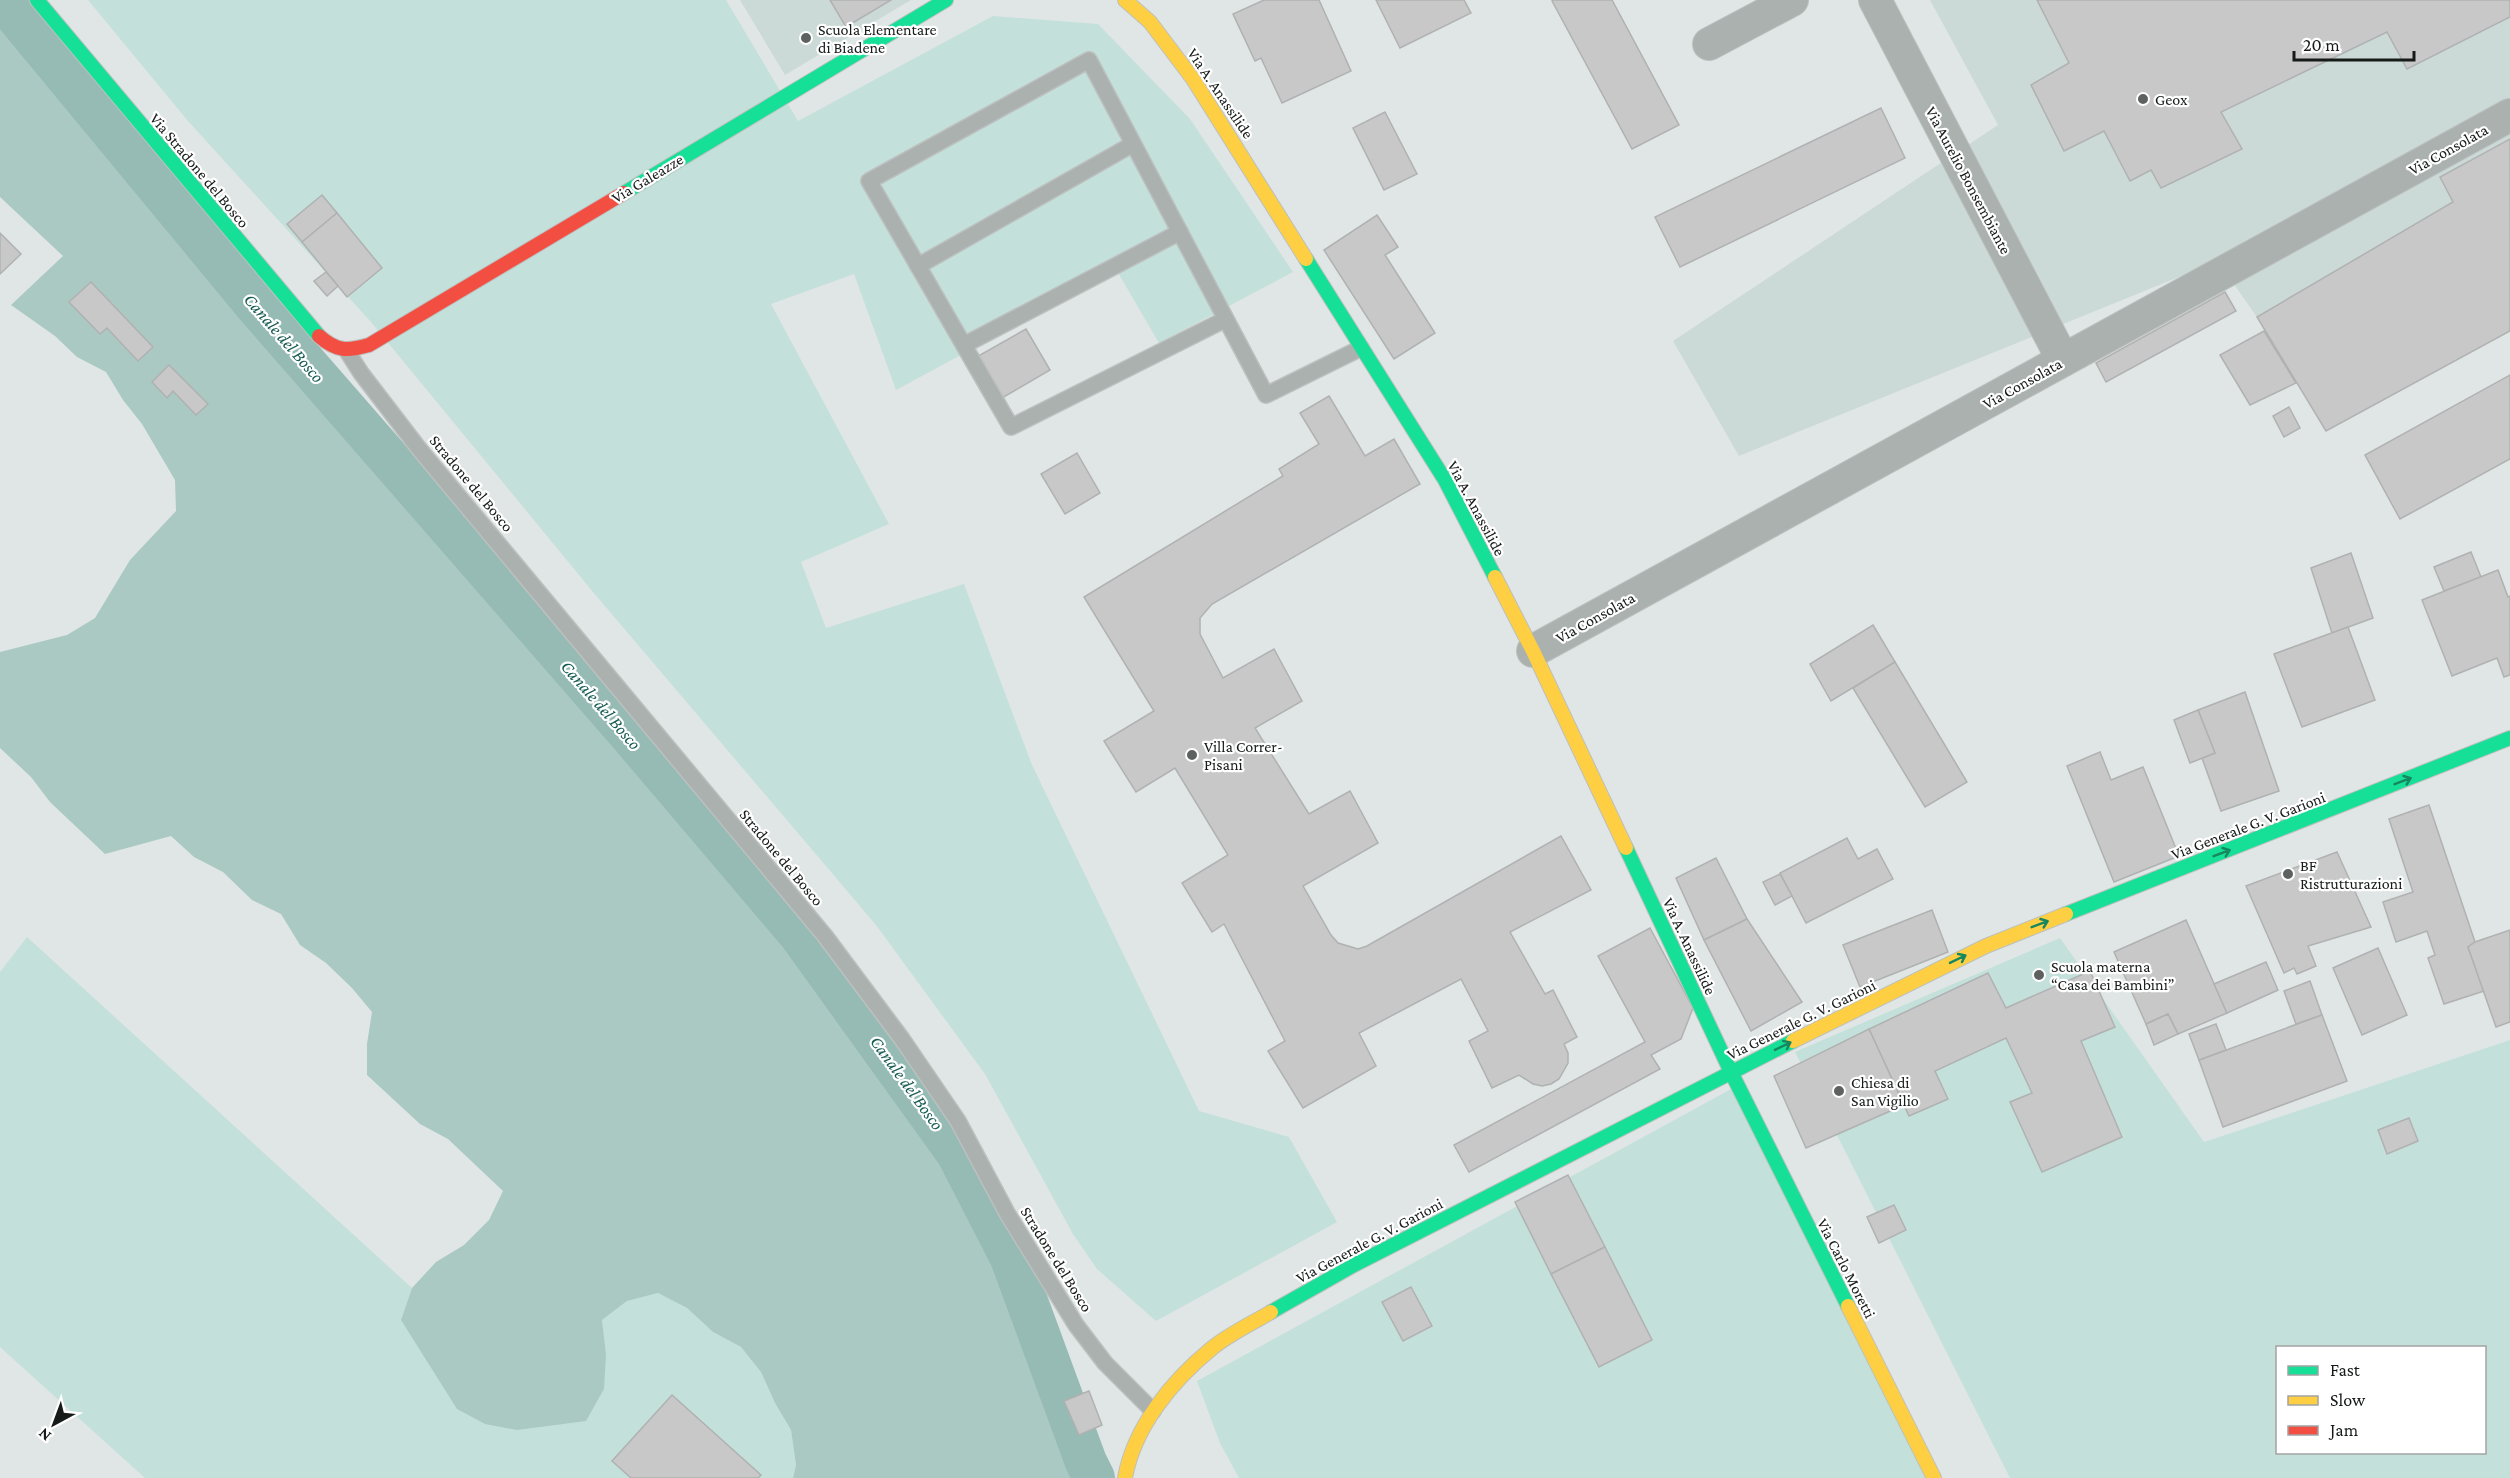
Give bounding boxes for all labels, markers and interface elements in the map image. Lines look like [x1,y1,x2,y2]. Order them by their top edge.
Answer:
place label: Scuola Elementare di Biadene [818,21,937,56]
scale bar [2294,24,2414,62]
marker: Scuola Elementare di Biadene [799,31,813,45]
text: 20 m [2303,35,2340,55]
street label: Via A. Anassilide [1184,45,1257,142]
place label: Geox [2155,91,2188,108]
marker: Geox [2136,92,2150,106]
street label: Via Aurelio Bonsembiante [1922,104,2015,257]
street label: Via Stradone del Bosco [147,110,252,231]
street label: Via Consolata [2406,120,2491,178]
street label: Via Galeazze [608,150,686,206]
water label: Canale del Bosco [240,289,328,387]
street label: Via Consolata [1980,354,2065,412]
street label: Stradone del Bosco [426,432,517,535]
street label: Via A. Anassilide [1444,458,1509,559]
street label: Via Consolata [1553,588,1638,646]
water label: Canale del Bosco [557,656,645,754]
place label: Villa Correr- Pisani [1204,738,1283,773]
marker: Villa Correr- Pisani [1185,748,1199,762]
one-way arrow [2393,775,2412,786]
street label: Via Generale G. V. Garioni [2169,788,2328,863]
street label: Stradone del Bosco [736,806,827,909]
one-way arrow [2212,847,2231,858]
place label: BF Ristrutturazioni [2300,857,2402,892]
marker: BF Ristrutturazioni [2281,867,2295,881]
street label: Via A. Anassilide [1660,895,1719,997]
one-way arrow [2031,918,2049,929]
one-way arrow [1949,953,1967,965]
place label: Scuola materna “Casa dei Bambini” [2051,958,2175,993]
marker: Scuola materna “Casa dei Bambini” [2032,968,2046,982]
street label: Via Generale G. V. Garioni [1724,976,1878,1063]
water label: Canale del Bosco [866,1032,948,1134]
one-way arrow [1774,1040,1792,1051]
place label: Chiesa di San Vigilio [1851,1074,1919,1110]
marker: Chiesa di San Vigilio [1832,1084,1846,1098]
street label: Via Generale G. V. Garioni [1293,1195,1445,1286]
street label: Stradone del Bosco [1017,1204,1096,1315]
street label: Via Carlo Moretti [1814,1216,1879,1321]
legend [2276,1346,2486,1454]
text: Fast [2330,1360,2361,1380]
text: Slow [2330,1390,2366,1410]
north arrow [24,1394,84,1454]
text: Jam [2328,1420,2359,1440]
text: N [35,1425,54,1445]

